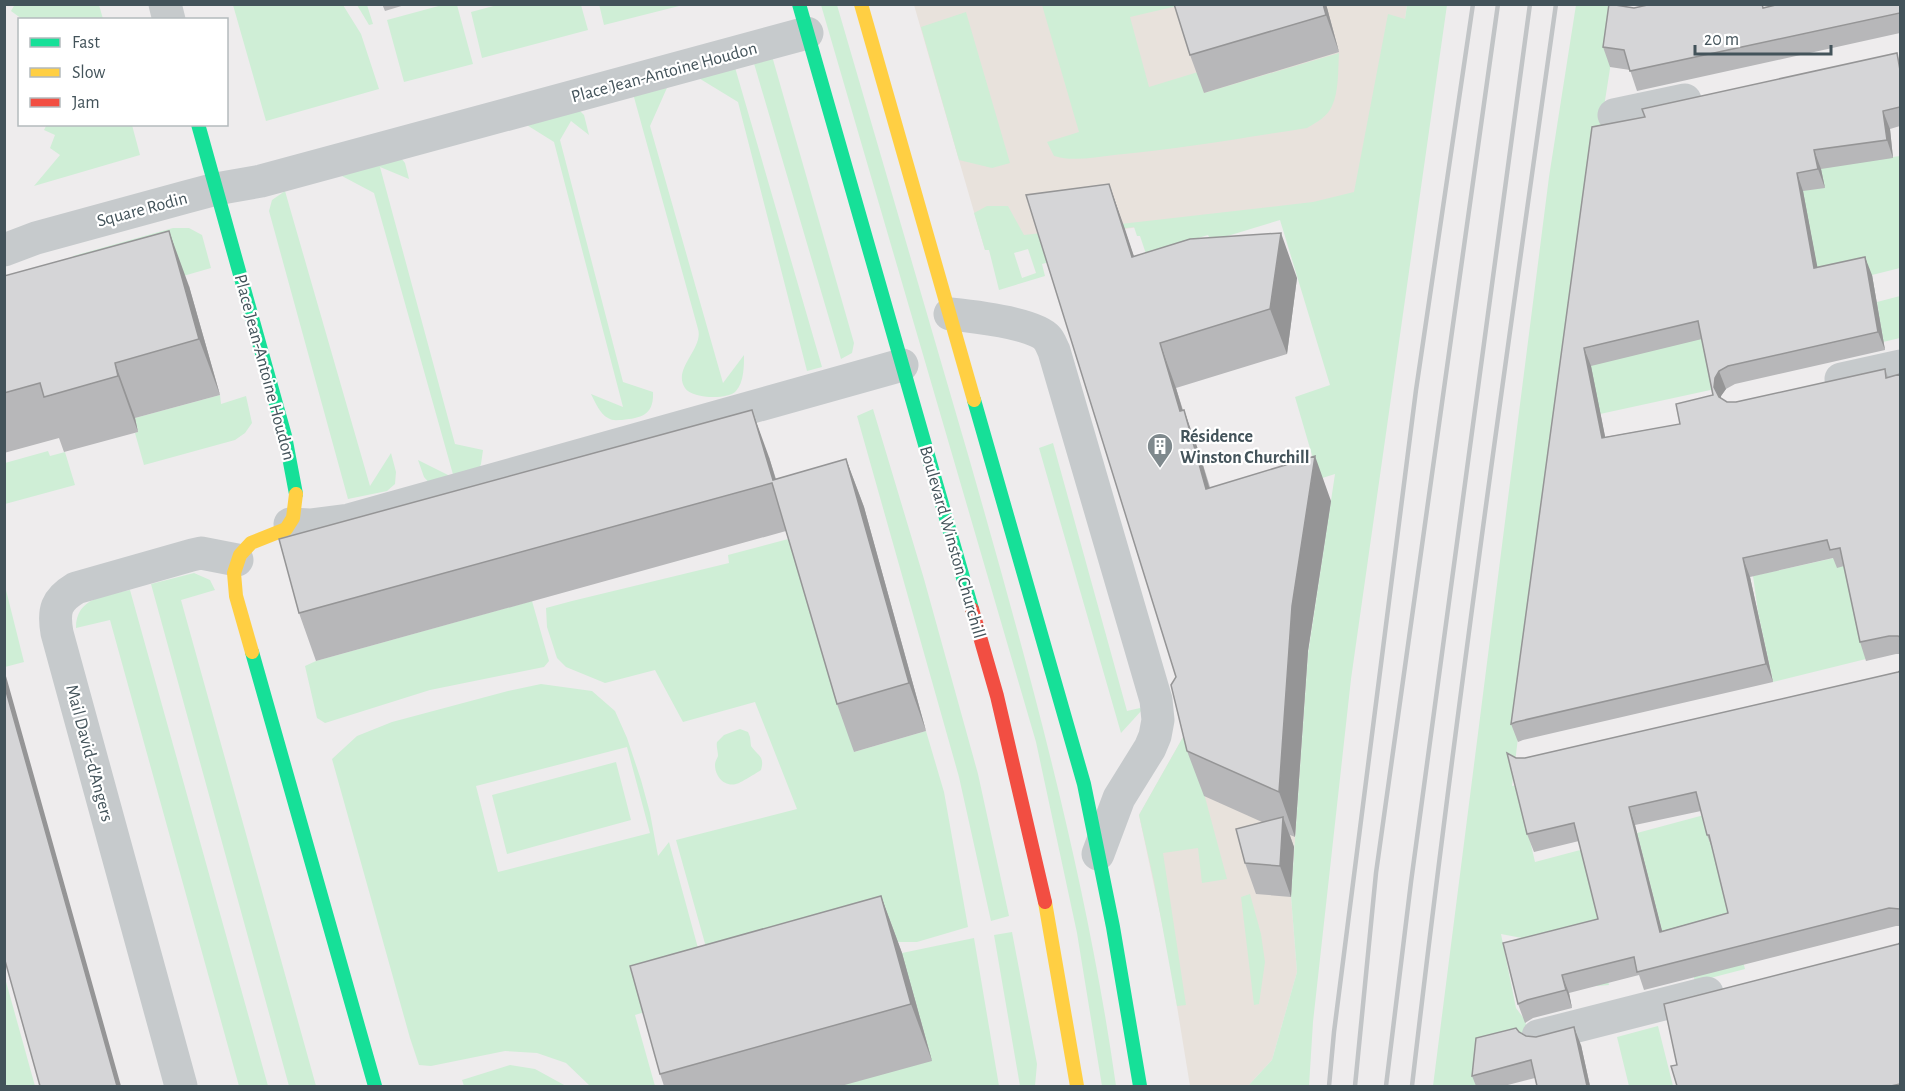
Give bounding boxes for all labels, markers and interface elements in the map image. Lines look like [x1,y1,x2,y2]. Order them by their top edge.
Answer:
legend [18,18,228,126]
scale bar [1695,18,1832,56]
text: 20 m [1704,31,1739,49]
text: Fast [72,34,100,52]
street label: Place Jean-Antoine Houdon [569,39,759,106]
text: Slow [72,64,105,82]
text: Jam [72,94,100,112]
street label: Square Rodin [95,189,189,231]
street label: Place Jean-Antoine Houdon [231,272,298,462]
place label: Résidence Winston Churchill [1180,428,1310,467]
building icon: Résidence Winston Churchill [1145,431,1175,469]
street label: Boulevard Winston Churchill [916,444,988,641]
street label: Mail David-d'Angers [62,683,116,824]

